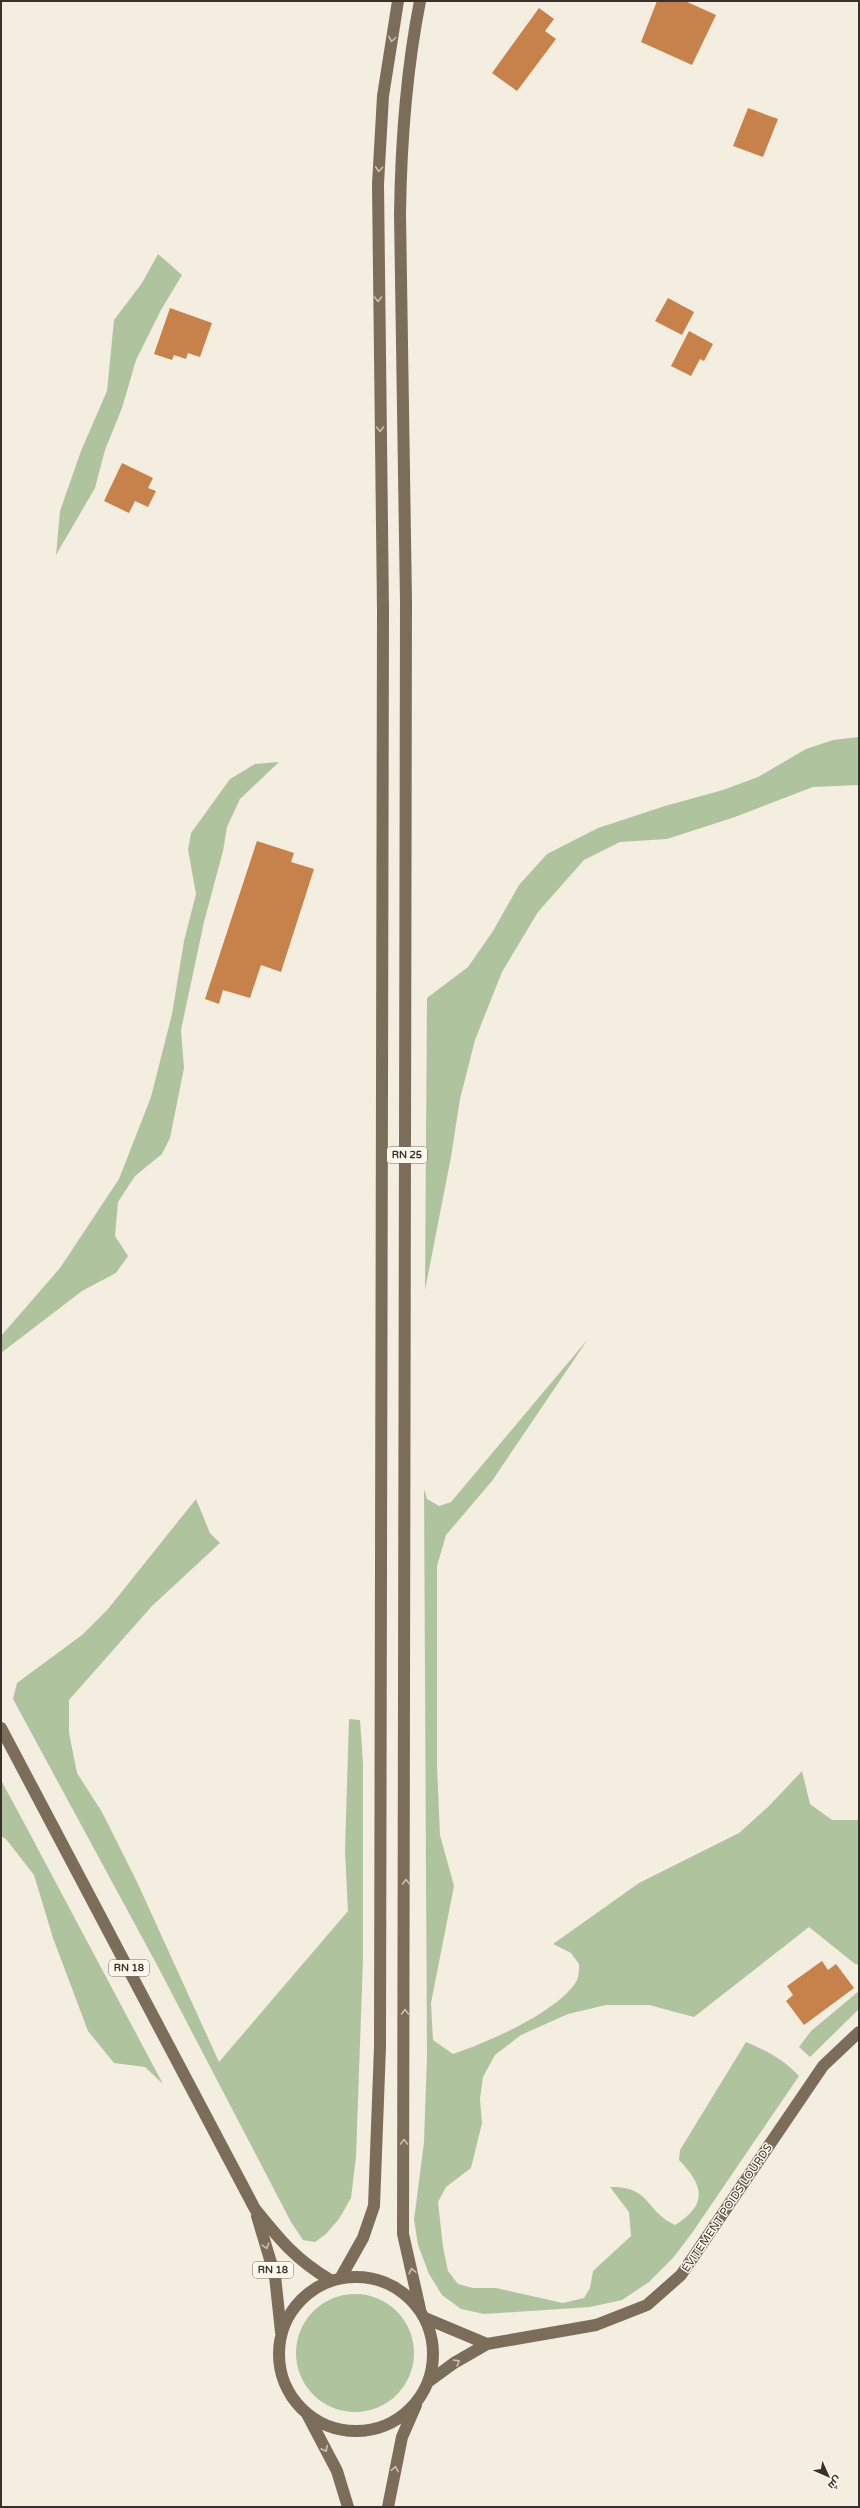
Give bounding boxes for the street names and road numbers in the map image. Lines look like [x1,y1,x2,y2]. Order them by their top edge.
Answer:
road number: RN 25 [387,1147,427,1163]
road number: RN 18 [109,1960,149,1976]
street label: ÉVITEMENT POIDS LOURDS [678,2141,775,2274]
road number: RN 18 [253,2262,293,2278]

